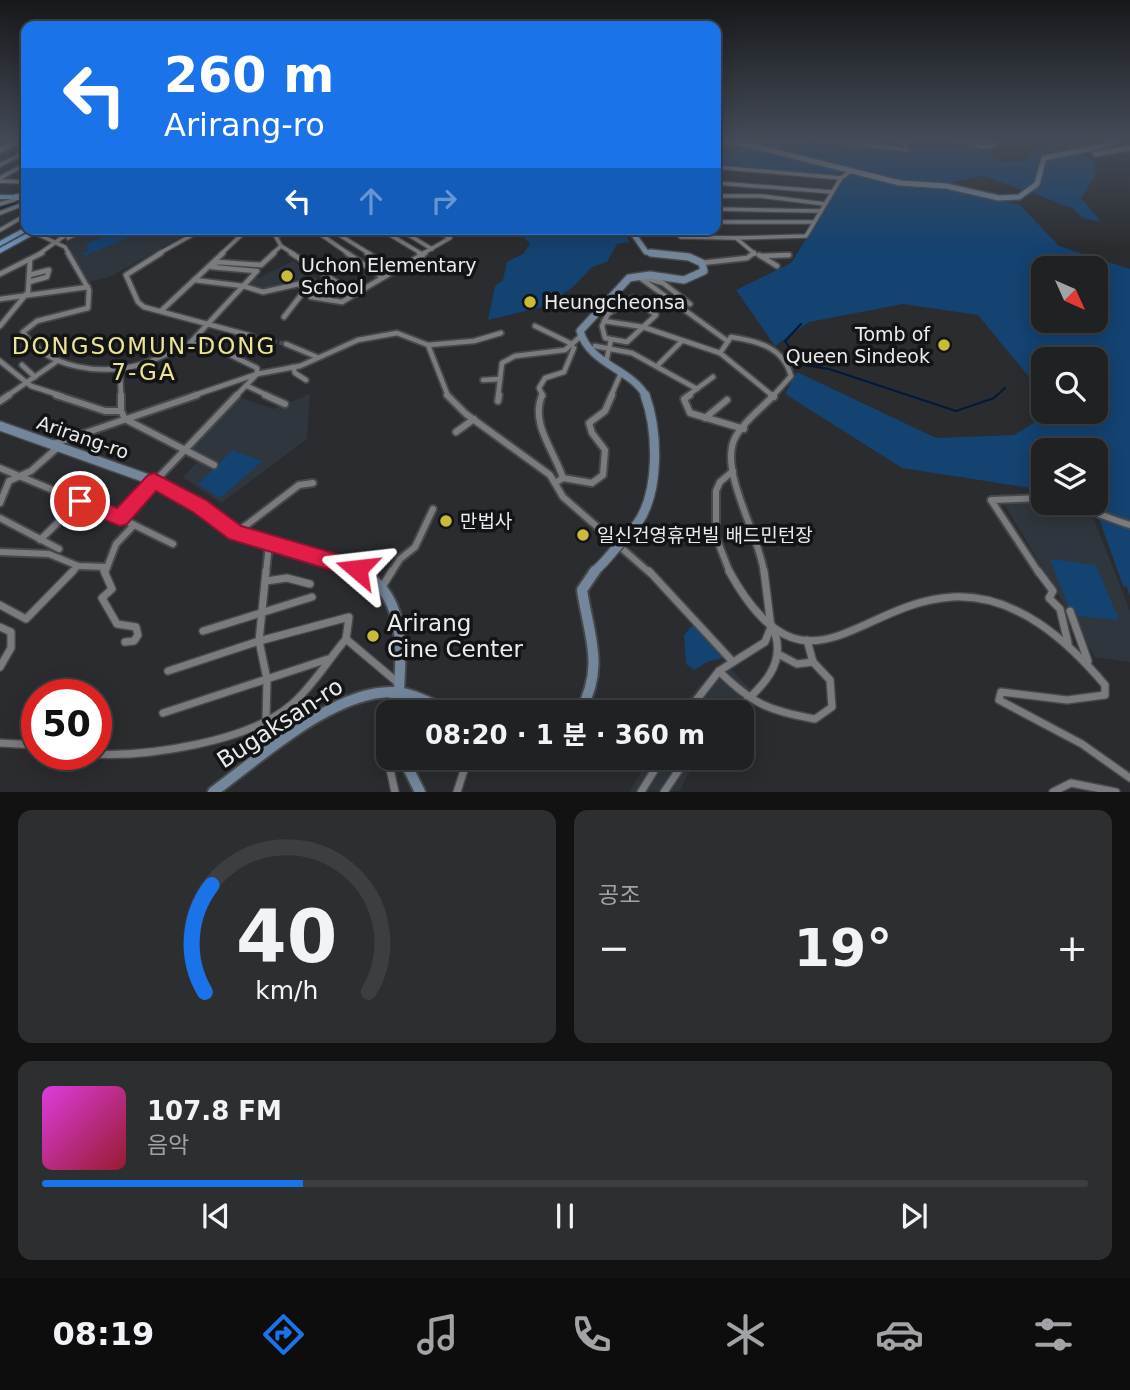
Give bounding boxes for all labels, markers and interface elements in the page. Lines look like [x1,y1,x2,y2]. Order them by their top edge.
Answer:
text: 260 m [164,47,334,104]
icon: left [49,49,140,140]
text: Arirang-ro [164,106,325,144]
icon: left [279,182,317,220]
icon: ahead [352,182,390,220]
icon: right [425,182,463,220]
place label: Uchon Elementary School [301,254,476,298]
north arrow [1031,256,1108,332]
map controls [1031,256,1108,515]
marker: Uchon Elementary School [279,268,295,284]
place label: Heungcheonsa [544,291,686,313]
marker: Heungcheonsa [522,294,538,310]
place label: Tomb of Queen Sindeok [786,323,931,367]
district label: DONGSOMUN-DONG 7-GA [12,333,276,385]
marker: Tomb of Queen Sindeok [936,337,952,353]
button: search [1031,347,1108,424]
street label: Arirang-ro [34,411,132,463]
button: layers [1031,438,1108,515]
pin [50,471,110,531]
icon: arrive [61,482,99,520]
place label: 만법사 [460,510,512,532]
marker: 만법사 [438,513,454,529]
place label: 일신건영휴먼빌 배드민턴장 [597,524,813,546]
marker: 일신건영휴먼빌 배드민턴장 [575,527,591,543]
position arrow [320,532,394,606]
place label: Arirang Cine Center [387,610,523,662]
marker: Arirang Cine Center [365,628,381,644]
street label: Bugaksan-ro [212,673,348,773]
speed limit sign: 50 [21,679,112,770]
text: 08:20 · 1 분 · 360 m [425,720,705,750]
text: 공조 [598,882,640,908]
text: 40 [236,895,338,980]
text: 19° [794,918,892,978]
text: − [598,926,630,970]
text: + [1056,926,1088,970]
text: km/h [255,976,319,1005]
text: 107.8 FM [147,1096,282,1126]
text: 음악 [147,1132,189,1158]
icon: previous [197,1197,235,1235]
icon: pause [546,1197,584,1235]
icon: next [895,1197,933,1235]
icon: directions [259,1310,308,1359]
icon: music [413,1310,462,1359]
icon: phone [567,1310,616,1359]
icon: climate [721,1310,770,1359]
icon: car [875,1310,924,1359]
icon: filters [1029,1310,1078,1359]
text: 08:19 [52,1315,154,1353]

